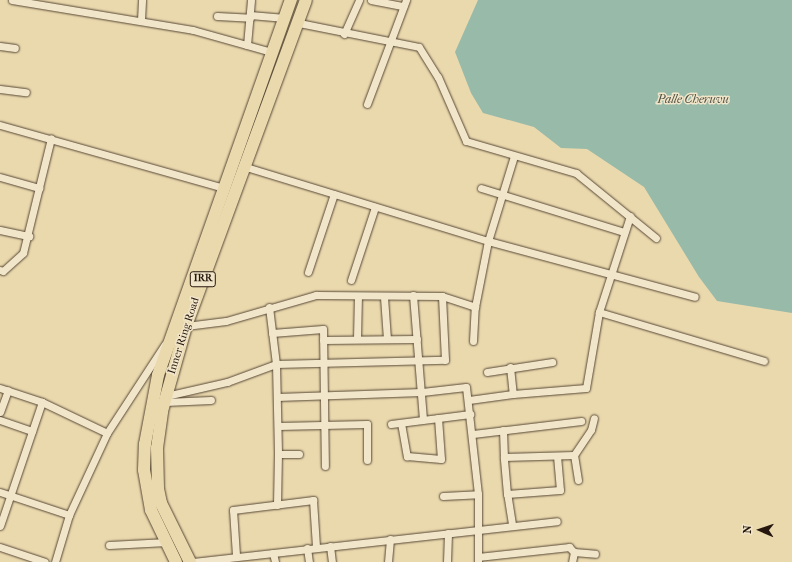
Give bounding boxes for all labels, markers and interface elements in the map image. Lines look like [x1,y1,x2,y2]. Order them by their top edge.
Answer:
water label: Palle Cheruvu [657,93,729,107]
road number: IRR [189,271,217,287]
street label: Inner Ring Road [165,296,203,376]
north arrow [740,510,780,550]
text: N [741,525,754,534]

